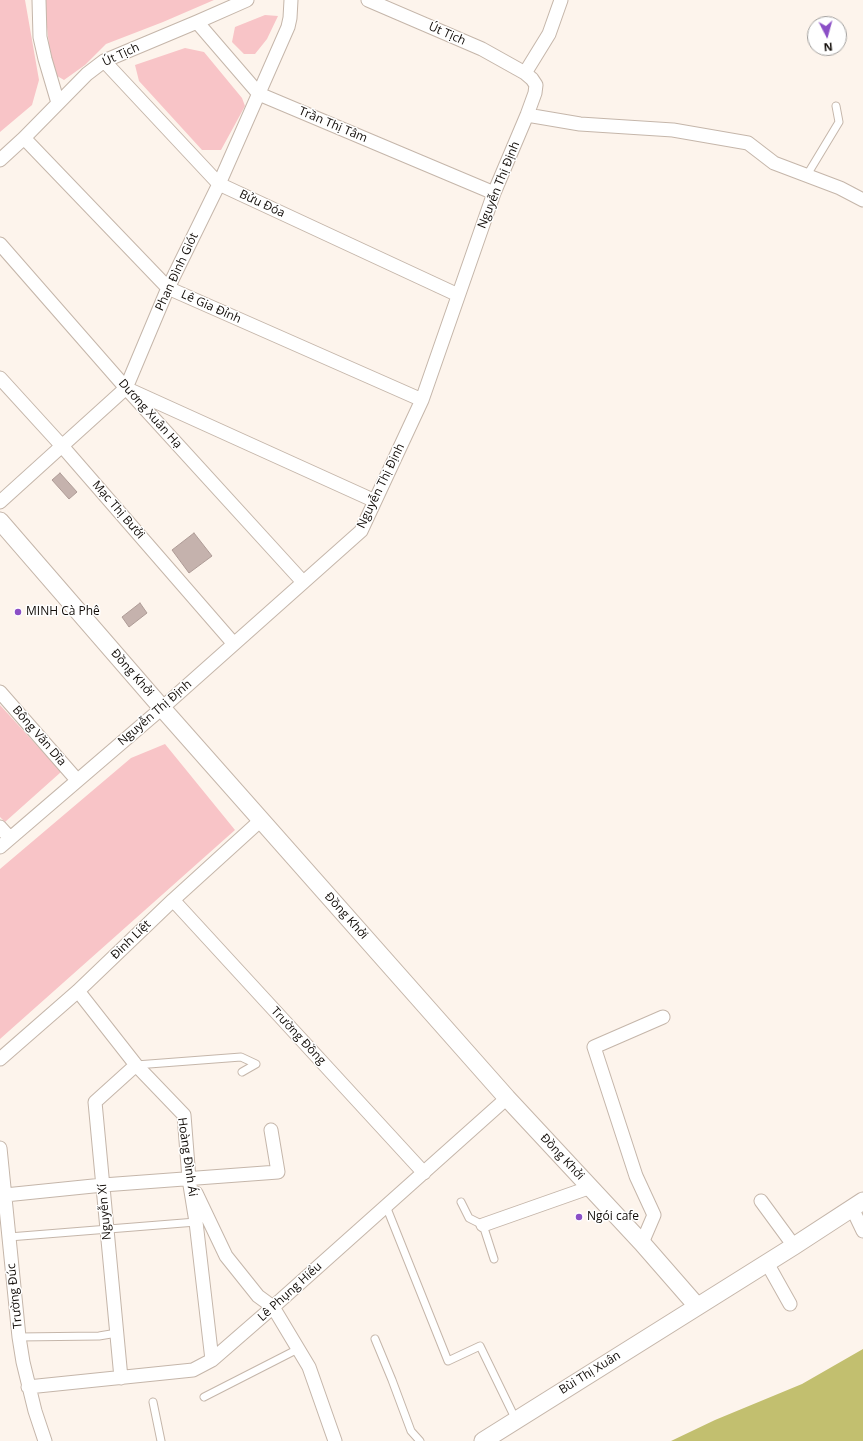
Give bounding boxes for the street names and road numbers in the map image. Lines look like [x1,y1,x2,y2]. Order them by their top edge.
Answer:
street label: Út Tịch [426,20,468,48]
street label: Út Tịch [100,40,142,70]
street label: Trần Thị Tâm [297,104,369,146]
street label: Nguyễn Thị Định [475,139,523,231]
street label: Bửu Đóa [237,187,287,221]
street label: Phan Đình Giót [153,231,201,313]
street label: Lê Gia Đỉnh [179,287,243,327]
street label: Dương Xuân Hạ [115,377,185,451]
street label: Nguyễn Thị Định [354,441,408,531]
street label: Mạc Thị Bưởi [89,478,147,542]
street label: Đồng Khởi [108,646,156,700]
street label: Nguyễn Thị Định [115,677,195,749]
street label: Bông Văn Dĩa [9,703,69,769]
street label: Đồng Khởi [321,890,371,942]
street label: Đinh Liệt [108,917,154,963]
street label: Trường Đồng [268,1004,328,1068]
street label: Hoàng Đình Ái [174,1116,200,1198]
street label: Đồng Khởi [537,1131,587,1183]
street label: Nguyễn Xí [95,1183,115,1241]
street label: Lê Phụng Hiểu [255,1260,325,1324]
street label: Trường Đúc [4,1263,26,1329]
street label: Bùi Thị Xuân [557,1348,623,1398]

